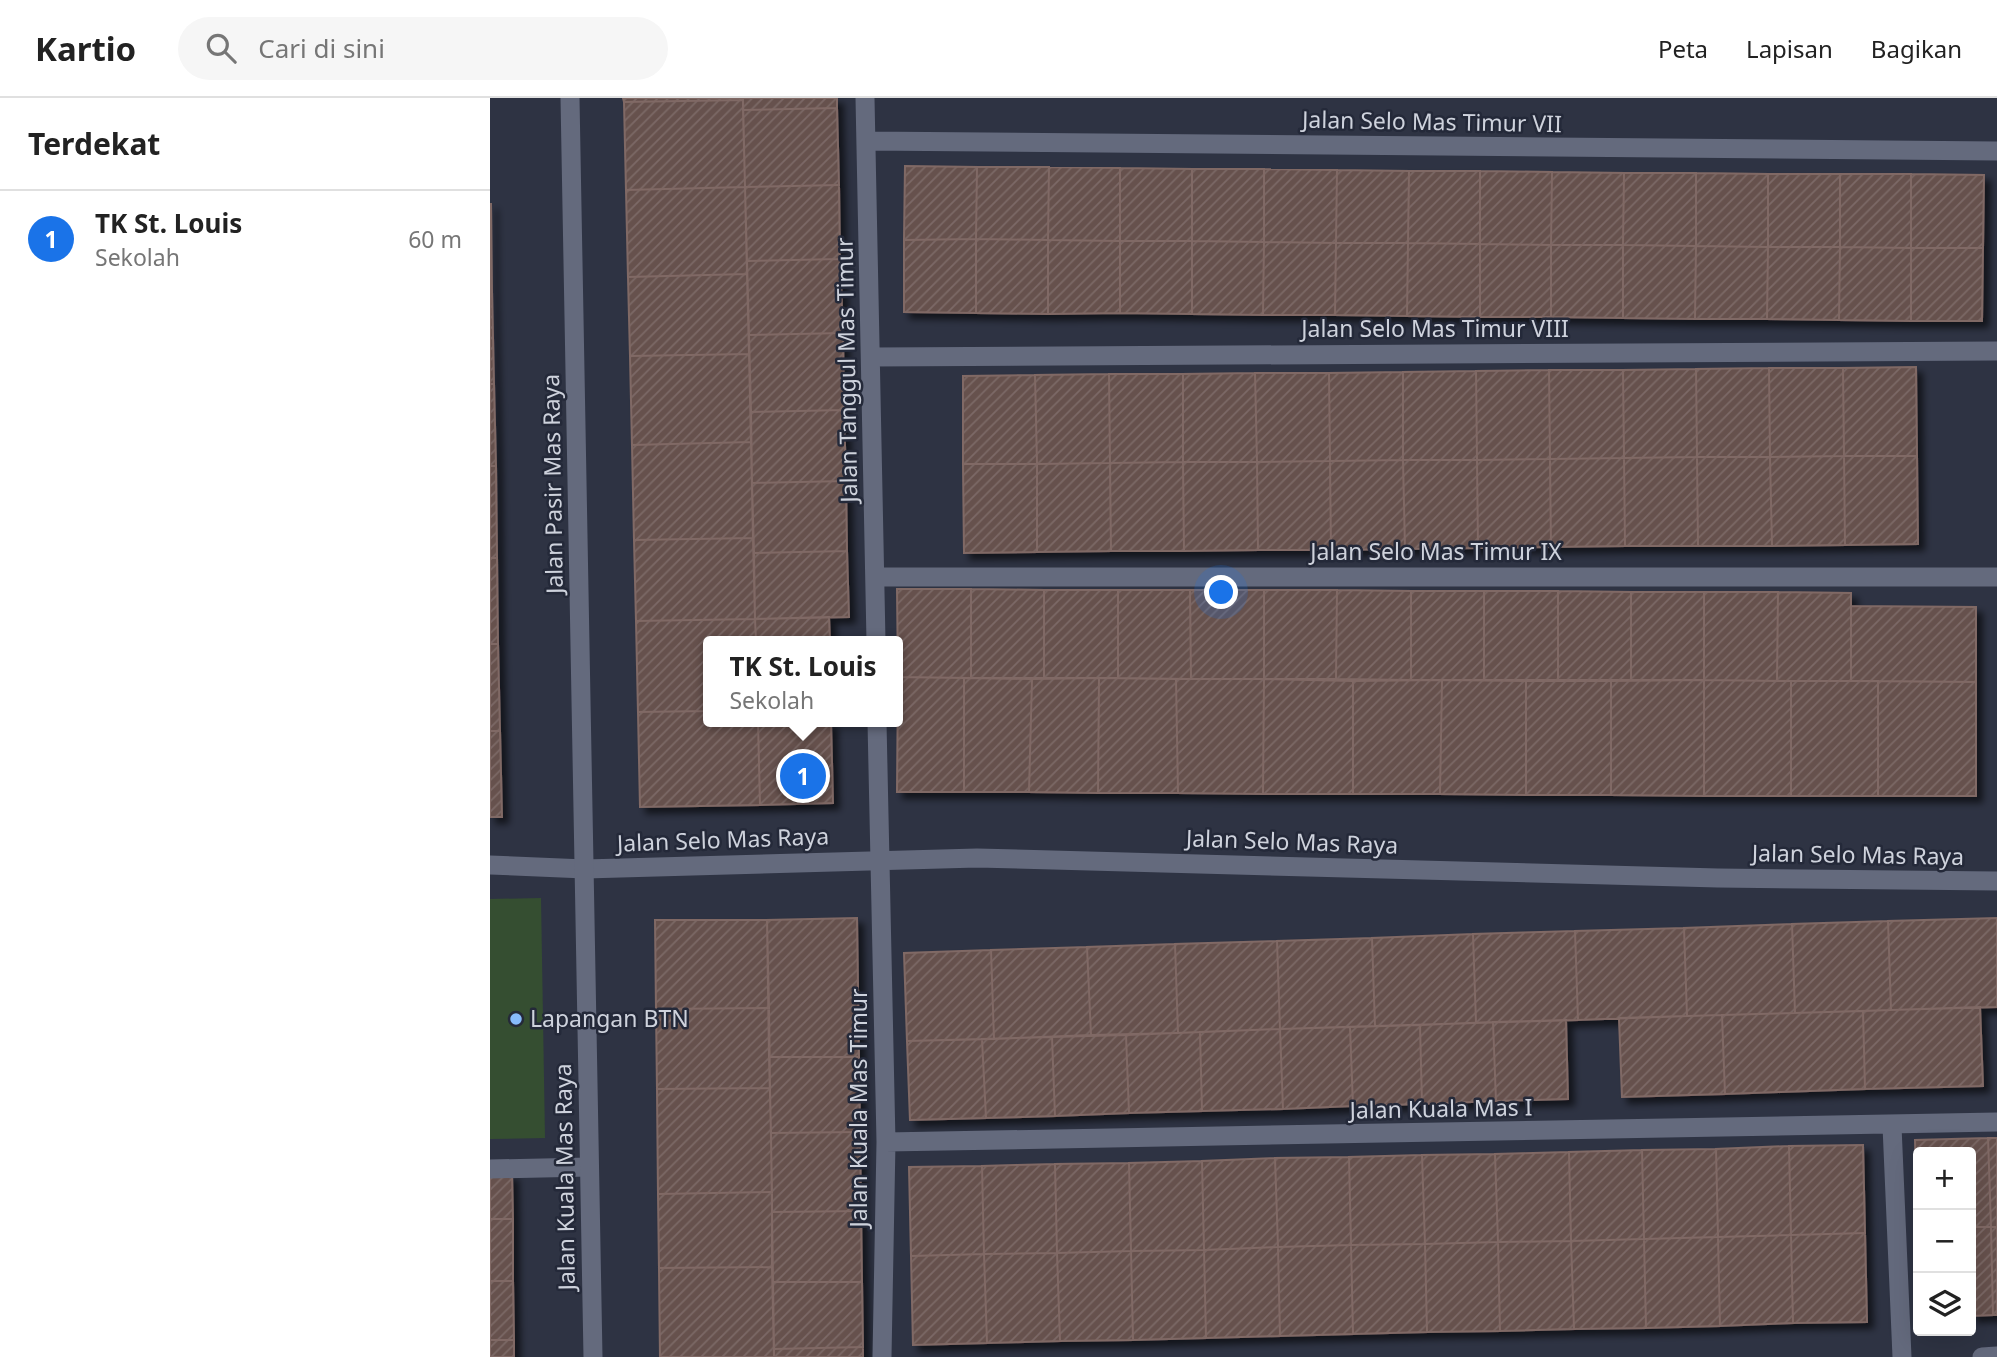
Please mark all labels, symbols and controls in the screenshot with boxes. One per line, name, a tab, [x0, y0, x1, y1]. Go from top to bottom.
search box	[178, 17, 668, 80]
text: Kartio	[35, 26, 136, 71]
icon: search	[202, 29, 240, 67]
text: Cari di sini	[258, 30, 385, 66]
text: Peta	[1658, 32, 1708, 65]
text: Lapisan	[1746, 32, 1833, 65]
text: Bagikan	[1871, 32, 1962, 65]
street label: Jalan Selo Mas Timur VII	[1300, 103, 1562, 139]
text: Terdekat	[28, 123, 160, 164]
text: TK St. Louis	[95, 205, 242, 241]
text: 1	[44, 223, 58, 255]
text: 60 m	[408, 223, 462, 255]
street label: Jalan Tanggul Mas Timur	[828, 237, 864, 505]
text: Sekolah	[95, 241, 180, 273]
street label: Jalan Selo Mas Timur VIII	[1299, 312, 1569, 344]
street label: Jalan Pasir Mas Raya	[534, 374, 570, 596]
street label: Jalan Selo Mas Timur IX	[1308, 535, 1562, 567]
your location	[1204, 575, 1238, 609]
popup	[703, 636, 903, 727]
text: TK St. Louis	[729, 648, 877, 684]
text: Sekolah	[729, 684, 814, 716]
pin: 1	[780, 750, 826, 802]
street label: Jalan Selo Mas Raya	[614, 819, 830, 859]
street label: Jalan Selo Mas Raya	[1183, 821, 1399, 861]
street label: Jalan Selo Mas Raya	[1750, 836, 1964, 872]
street label: Jalan Kuala Mas Timur	[842, 988, 874, 1230]
place label: Lapangan BTN	[530, 1002, 689, 1034]
marker: Lapangan BTN	[508, 1011, 524, 1027]
street label: Jalan Kuala Mas Raya	[546, 1063, 582, 1293]
street label: Jalan Kuala Mas I	[1347, 1090, 1533, 1126]
map controls	[1913, 1147, 1976, 1336]
button: +	[1913, 1147, 1976, 1210]
button: −	[1913, 1210, 1976, 1273]
button: layers	[1913, 1273, 1976, 1336]

